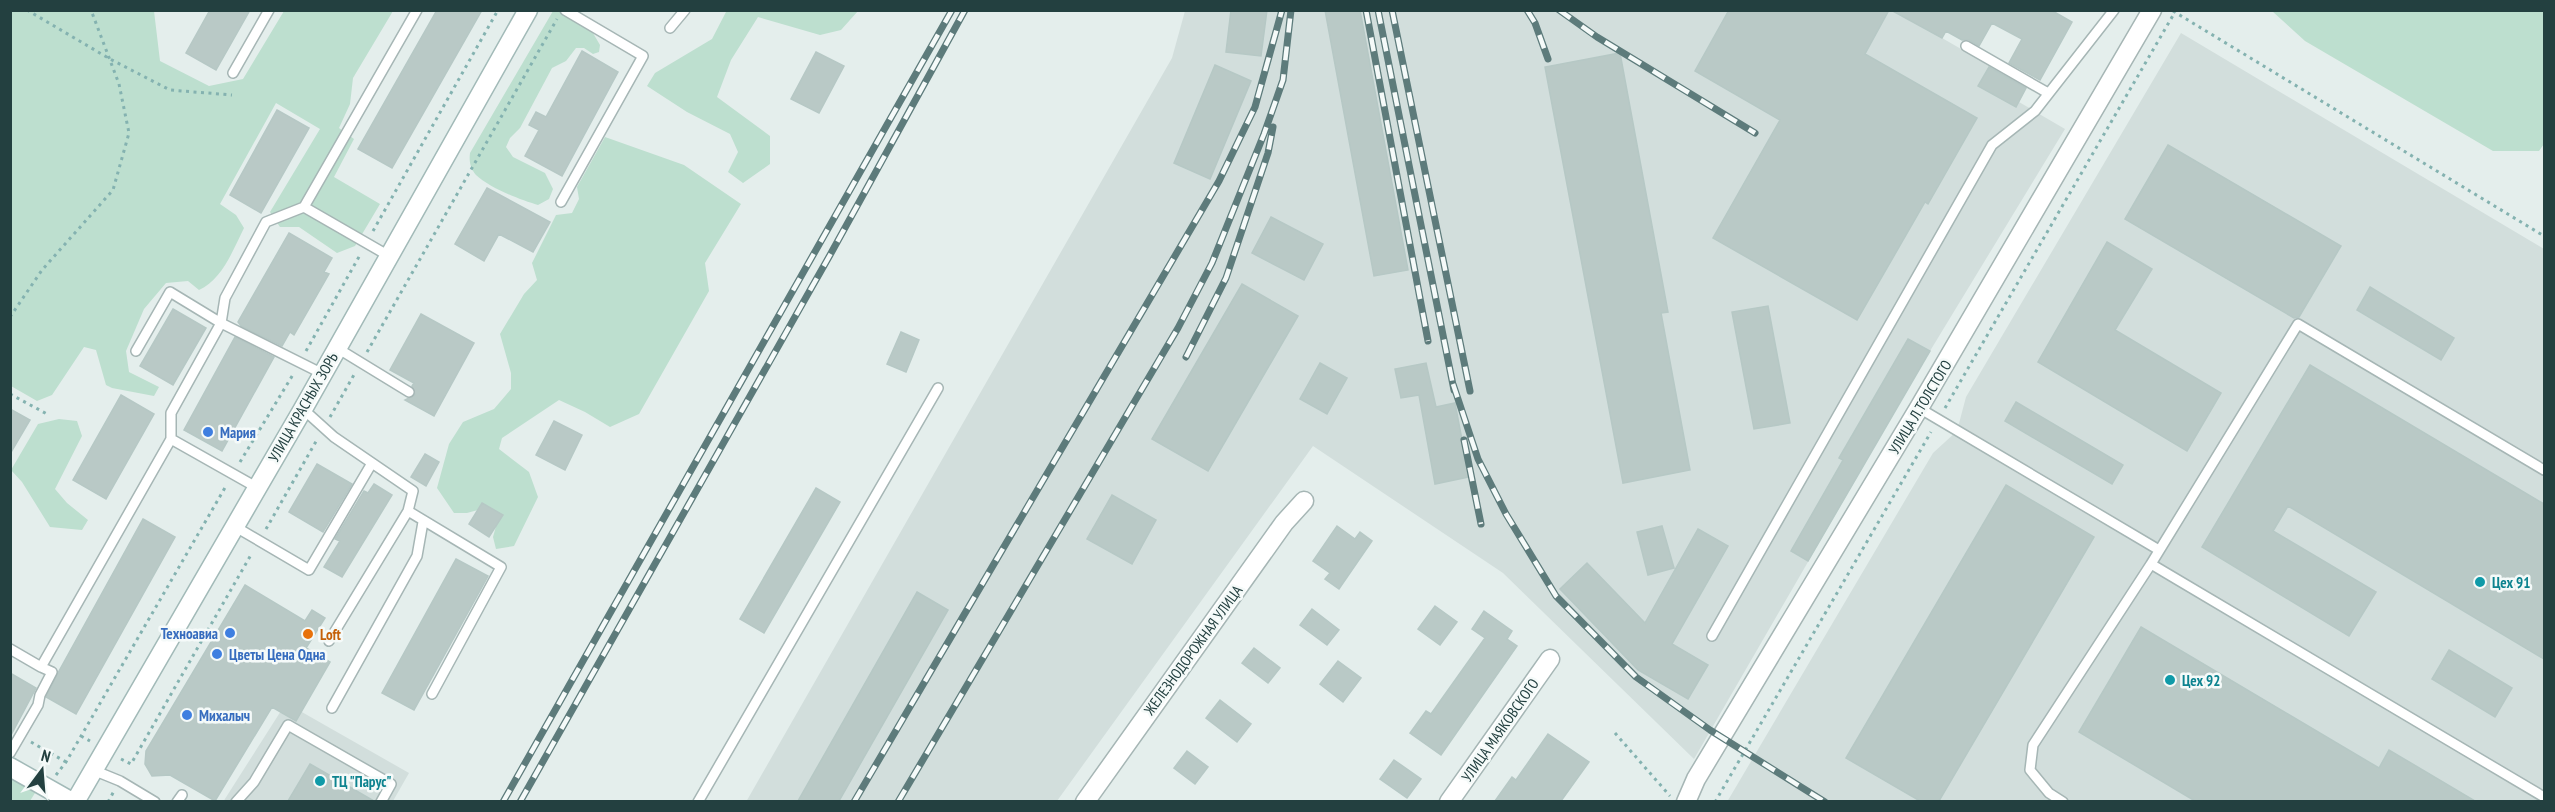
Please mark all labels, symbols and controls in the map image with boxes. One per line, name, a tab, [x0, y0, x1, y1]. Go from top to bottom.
street label: УЛИЦА КРАСНЫХ ЗОРЬ	[264, 349, 342, 465]
street label: УЛИЦА Л.ТОЛСТОГО	[1884, 356, 1956, 458]
place label: Мария	[220, 423, 256, 442]
marker: Мария	[201, 425, 215, 439]
place label: Цех 91	[2492, 573, 2530, 592]
marker: Цех 91	[2473, 575, 2487, 589]
street label: ЖЕЛЕЗНОДОРОЖНАЯ УЛИЦА	[1139, 581, 1247, 719]
place label: Техноавиа	[161, 624, 218, 643]
place label: Loft	[320, 625, 341, 644]
marker: Техноавиа	[223, 626, 237, 640]
marker: Loft	[301, 627, 315, 641]
place label: Цветы Цена Одна	[229, 645, 326, 664]
marker: Цветы Цена Одна	[210, 647, 224, 661]
place label: Цех 92	[2182, 671, 2220, 690]
marker: Цех 92	[2163, 673, 2177, 687]
street label: УЛИЦА МАЯКОВСКОГО	[1457, 675, 1543, 785]
place label: Михалыч	[199, 706, 250, 725]
marker: Михалыч	[180, 708, 194, 722]
north arrow	[12, 740, 72, 800]
text: N	[39, 745, 53, 766]
place label: ТЦ "Парус"	[332, 772, 392, 791]
marker: ТЦ "Парус"	[313, 774, 327, 788]

